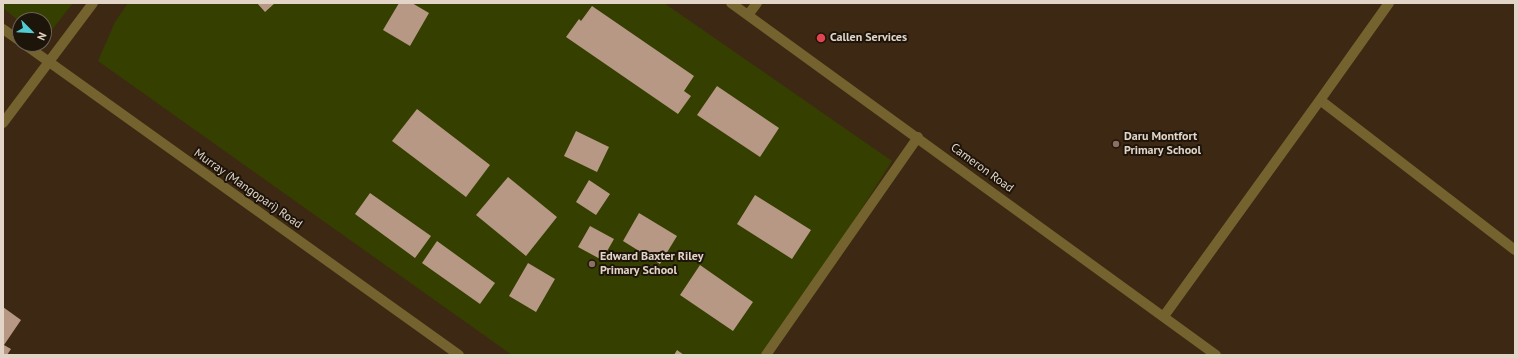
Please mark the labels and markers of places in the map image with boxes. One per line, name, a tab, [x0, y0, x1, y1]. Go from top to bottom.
place label: Callen Services	[830, 31, 907, 45]
marker: Callen Services	[815, 32, 827, 44]
place label: Daru Montfort Primary School	[1124, 130, 1201, 158]
marker: Daru Montfort Primary School	[1111, 139, 1121, 149]
place label: Edward Baxter Riley Primary School	[600, 250, 704, 278]
marker: Edward Baxter Riley Primary School	[587, 259, 597, 269]

